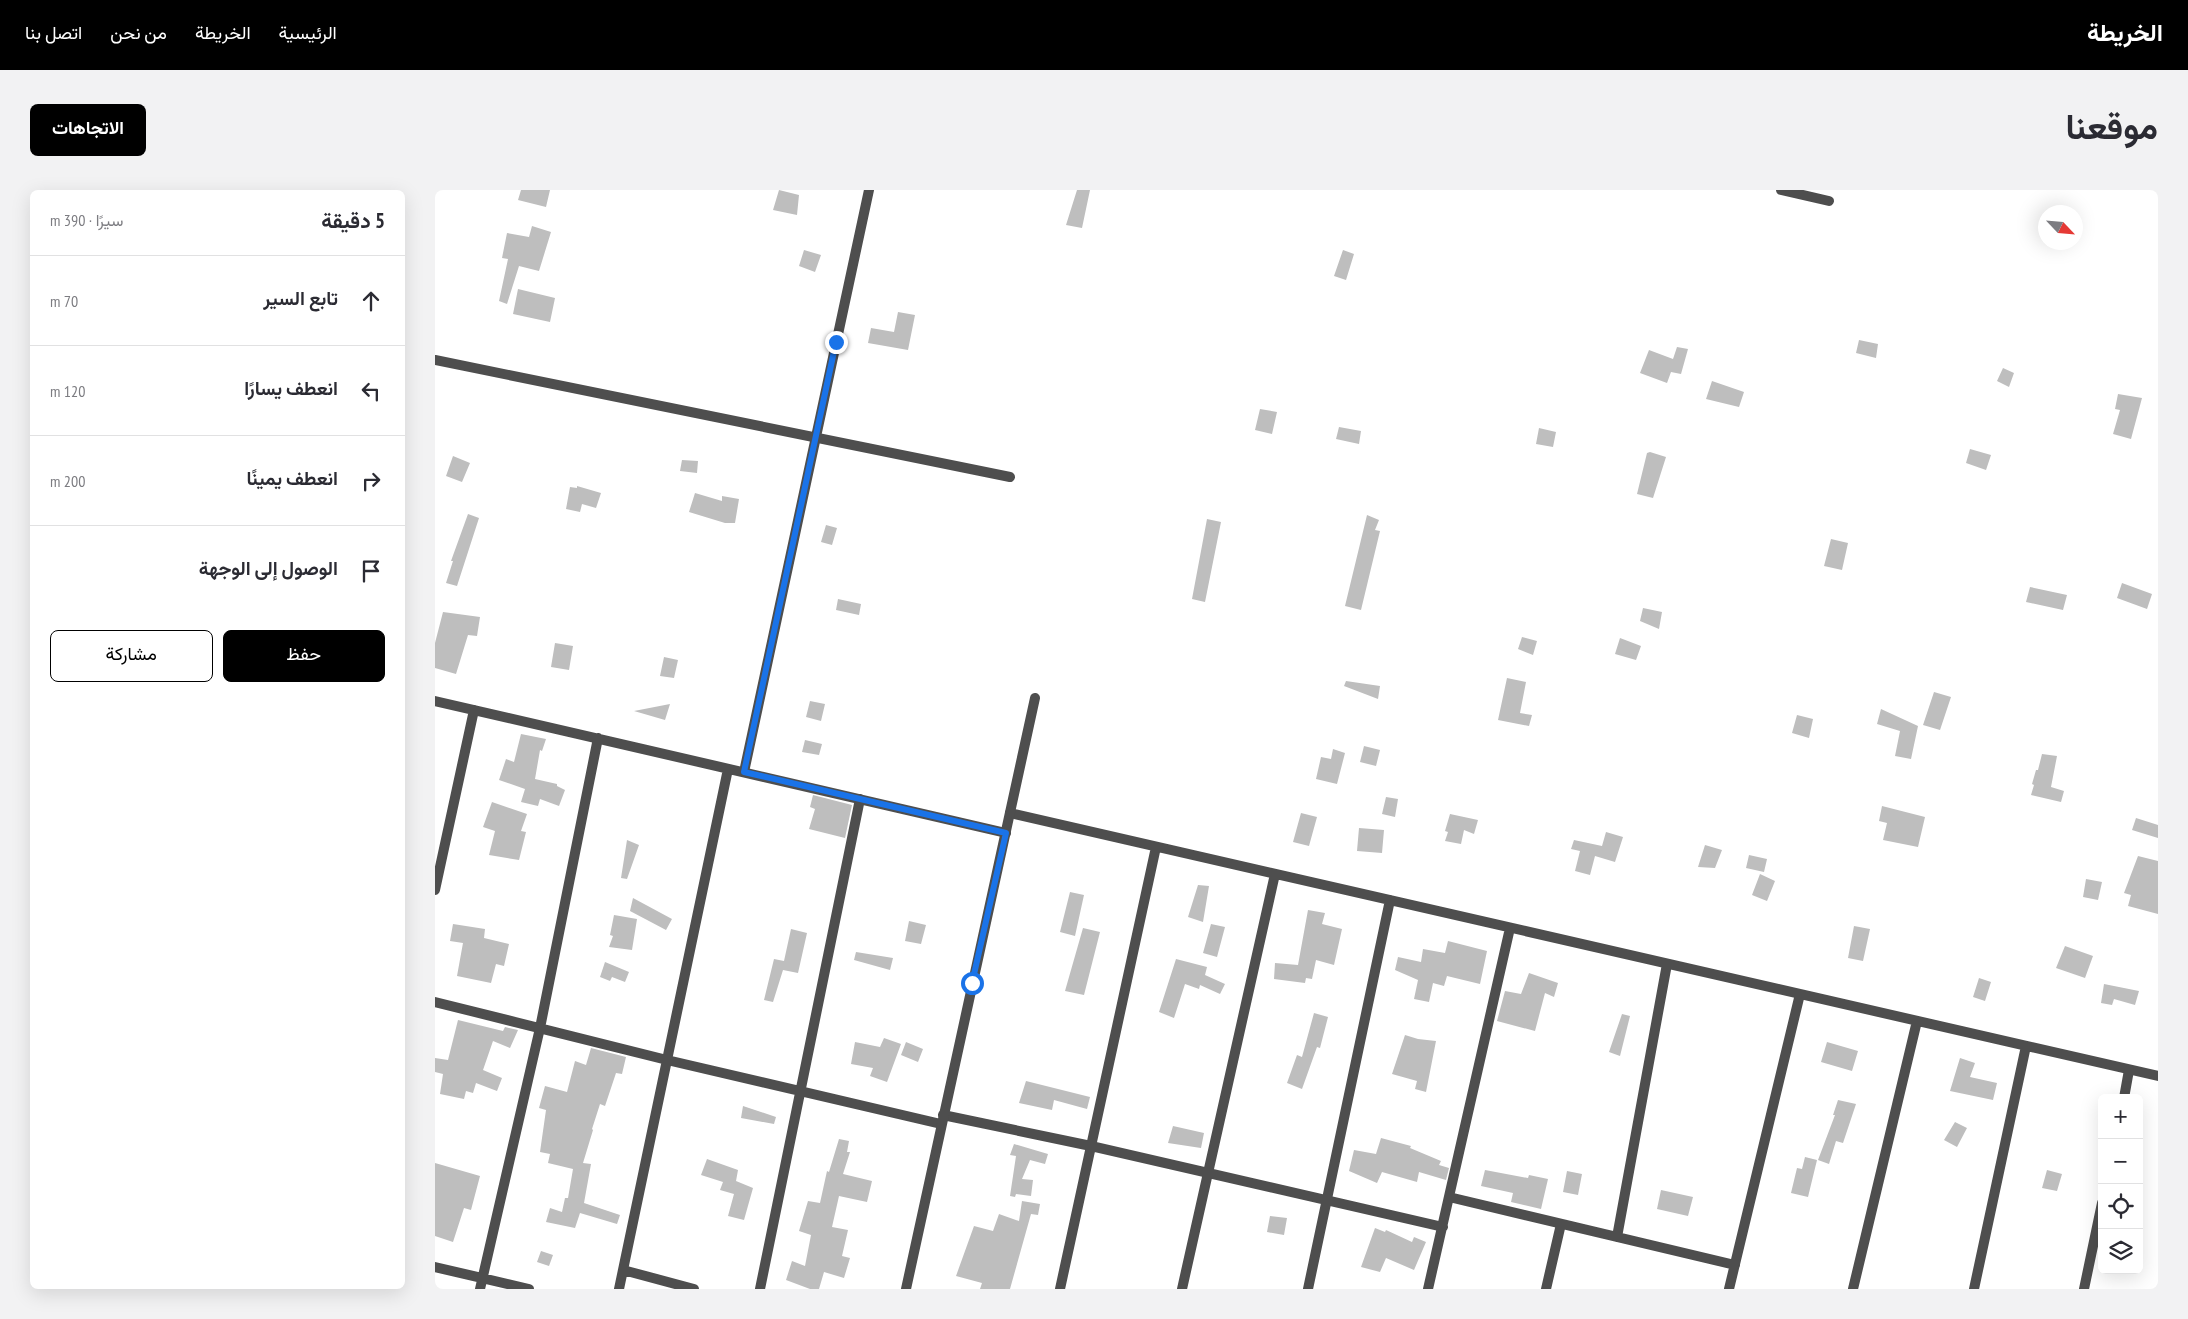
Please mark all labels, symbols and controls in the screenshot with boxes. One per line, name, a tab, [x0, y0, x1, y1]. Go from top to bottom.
text: الخريطة	[2087, 17, 2163, 48]
text: اتصل بنا	[25, 21, 82, 44]
text: من نحن	[110, 21, 167, 44]
text: الخريطة	[195, 21, 251, 44]
text: الرئيسية	[279, 21, 337, 44]
text: موقعنا	[2065, 103, 2158, 149]
button: الاتجاهات	[30, 104, 146, 156]
north arrow	[2038, 205, 2083, 250]
text: 5 دقيقة	[321, 207, 385, 234]
text: سيرًا · 390 m	[50, 210, 123, 230]
text: تابع السير	[263, 286, 338, 310]
icon: ahead	[357, 287, 385, 315]
text: 70 m	[50, 291, 78, 311]
route end	[825, 331, 848, 354]
text: انعطف يسارًا	[244, 376, 338, 400]
icon: left	[357, 377, 385, 405]
text: 120 m	[50, 381, 85, 401]
text: انعطف يمينًا	[247, 466, 338, 490]
icon: right	[357, 467, 385, 495]
text: 200 m	[50, 471, 85, 491]
text: الوصول إلى الوجهة	[199, 556, 338, 580]
icon: arrive	[357, 557, 385, 585]
button: مشاركة	[50, 630, 213, 682]
button: حفظ	[223, 630, 385, 682]
route start	[961, 972, 984, 995]
map controls	[2098, 1094, 2143, 1274]
button: +	[2098, 1094, 2143, 1139]
button: −	[2098, 1139, 2143, 1184]
button: locate	[2098, 1184, 2143, 1229]
button: layers	[2098, 1229, 2143, 1274]

